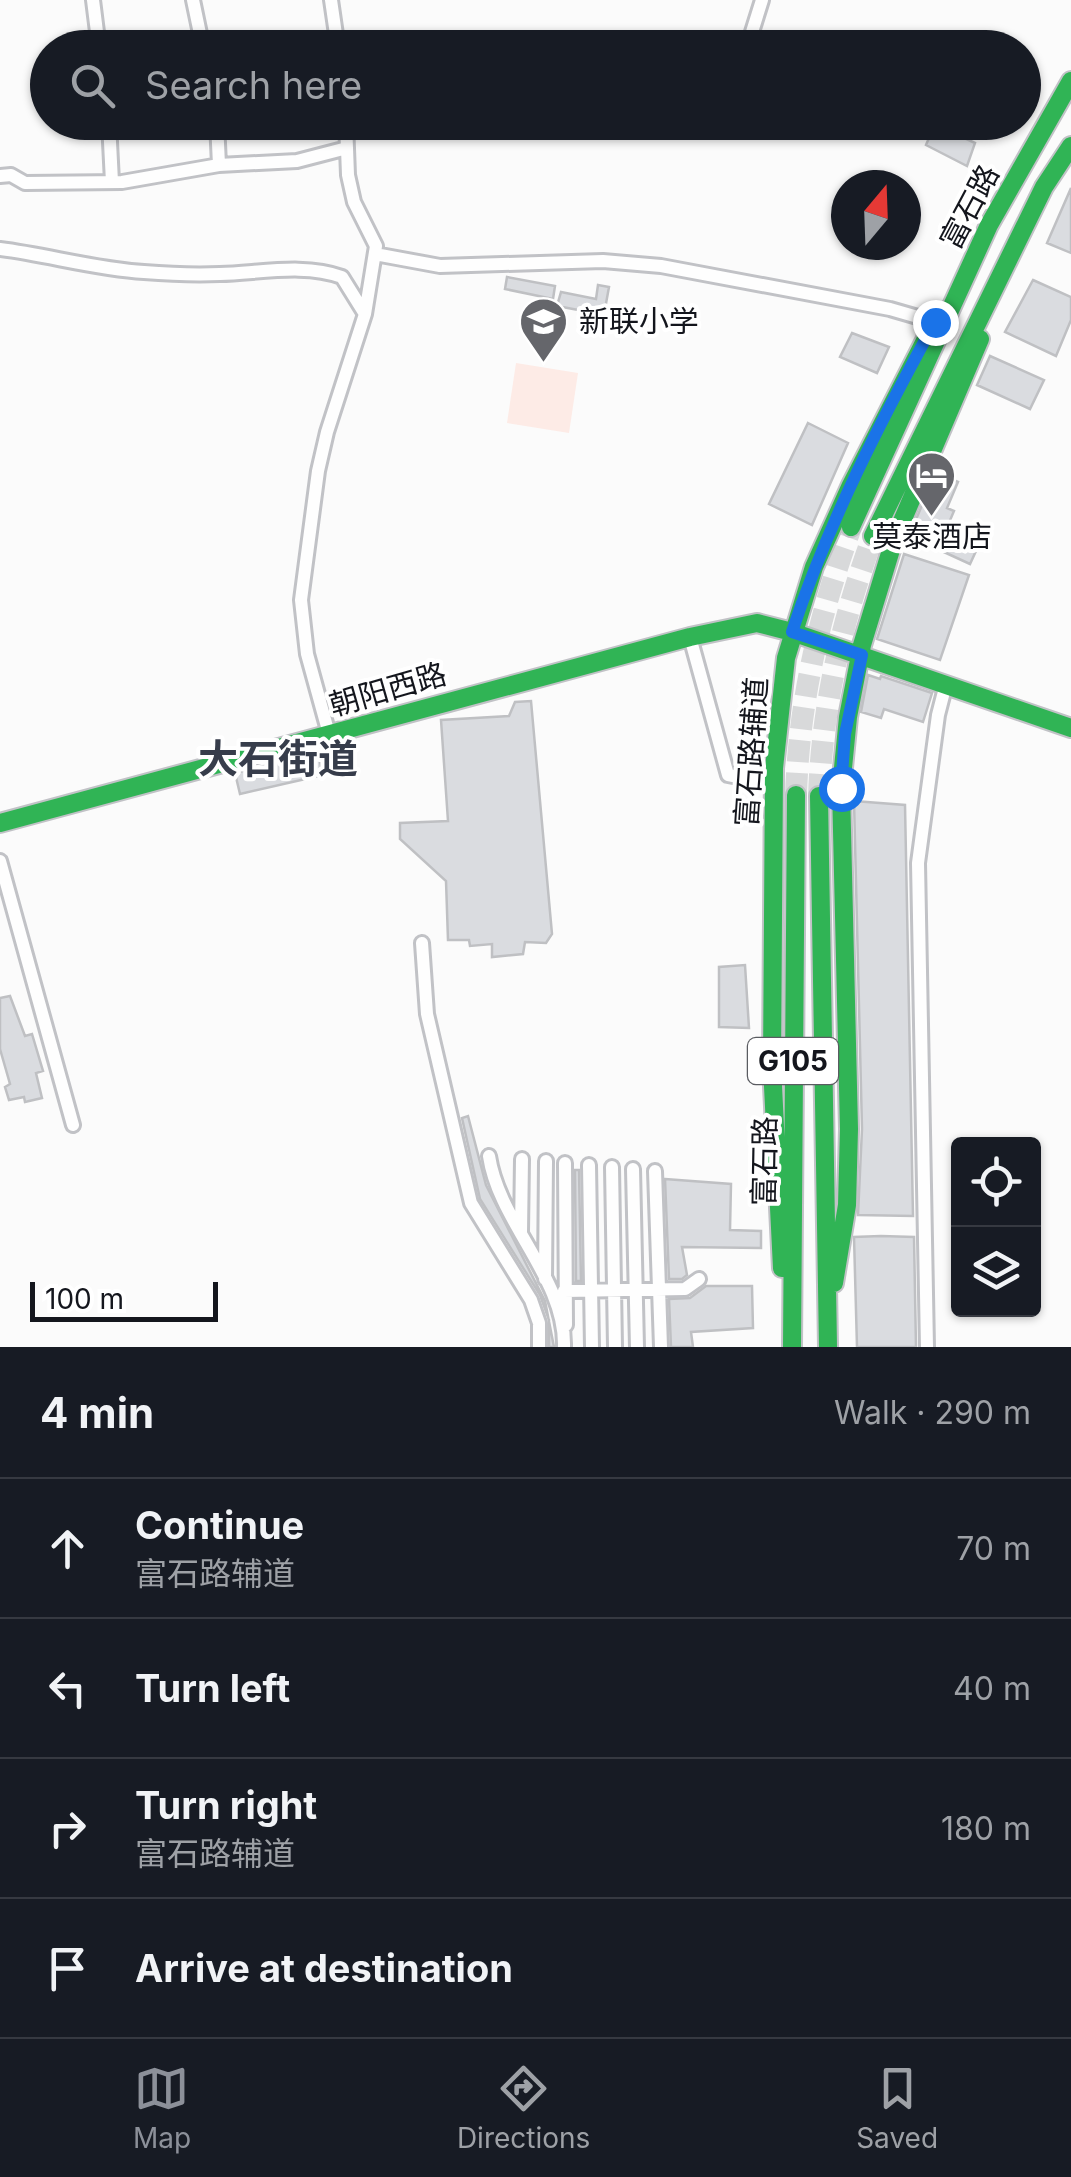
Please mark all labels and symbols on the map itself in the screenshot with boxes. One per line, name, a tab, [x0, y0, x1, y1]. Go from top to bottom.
street label: 富石路	[932, 158, 1006, 255]
north arrow	[831, 170, 921, 260]
school or university icon: 新联小学	[518, 296, 570, 364]
route end	[913, 300, 959, 346]
place label: 新联小学	[579, 303, 699, 339]
hotel icon: 莫泰酒店	[906, 450, 958, 518]
place label: 莫泰酒店	[872, 518, 992, 554]
street label: 朝阳西路	[325, 655, 450, 723]
street label: 富石路辅道	[728, 676, 774, 828]
district label: 大石街道	[198, 734, 358, 783]
route start	[819, 766, 865, 812]
road number: G105	[748, 1038, 838, 1084]
street label: 富石路	[745, 1116, 783, 1206]
scale bar	[30, 1277, 218, 1322]

